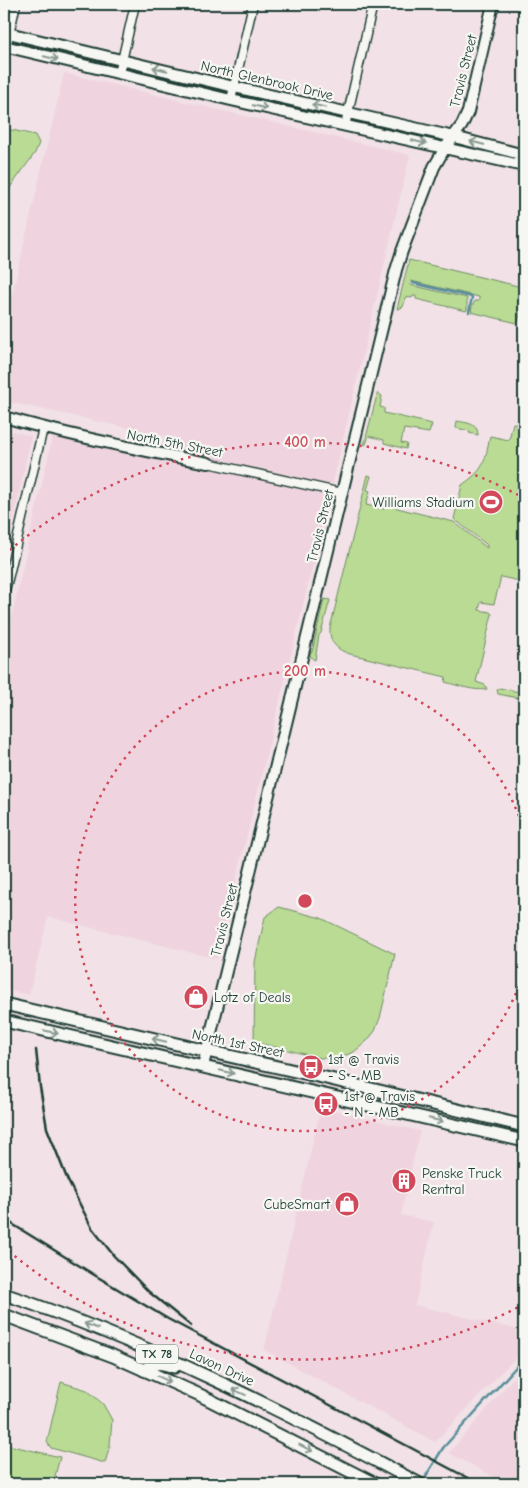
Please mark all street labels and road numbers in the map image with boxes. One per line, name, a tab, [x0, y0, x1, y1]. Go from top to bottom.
street label: Travis Street	[446, 32, 481, 109]
street label: North Glenbrook Drive	[199, 57, 335, 104]
street label: North 5th Street	[126, 426, 225, 461]
street label: Travis Street	[303, 487, 338, 564]
street label: Travis Street	[207, 881, 242, 958]
street label: North 1st Street	[190, 1025, 286, 1062]
road number: TX 78	[136, 1345, 178, 1364]
street label: Lavon Drive	[187, 1345, 257, 1390]

